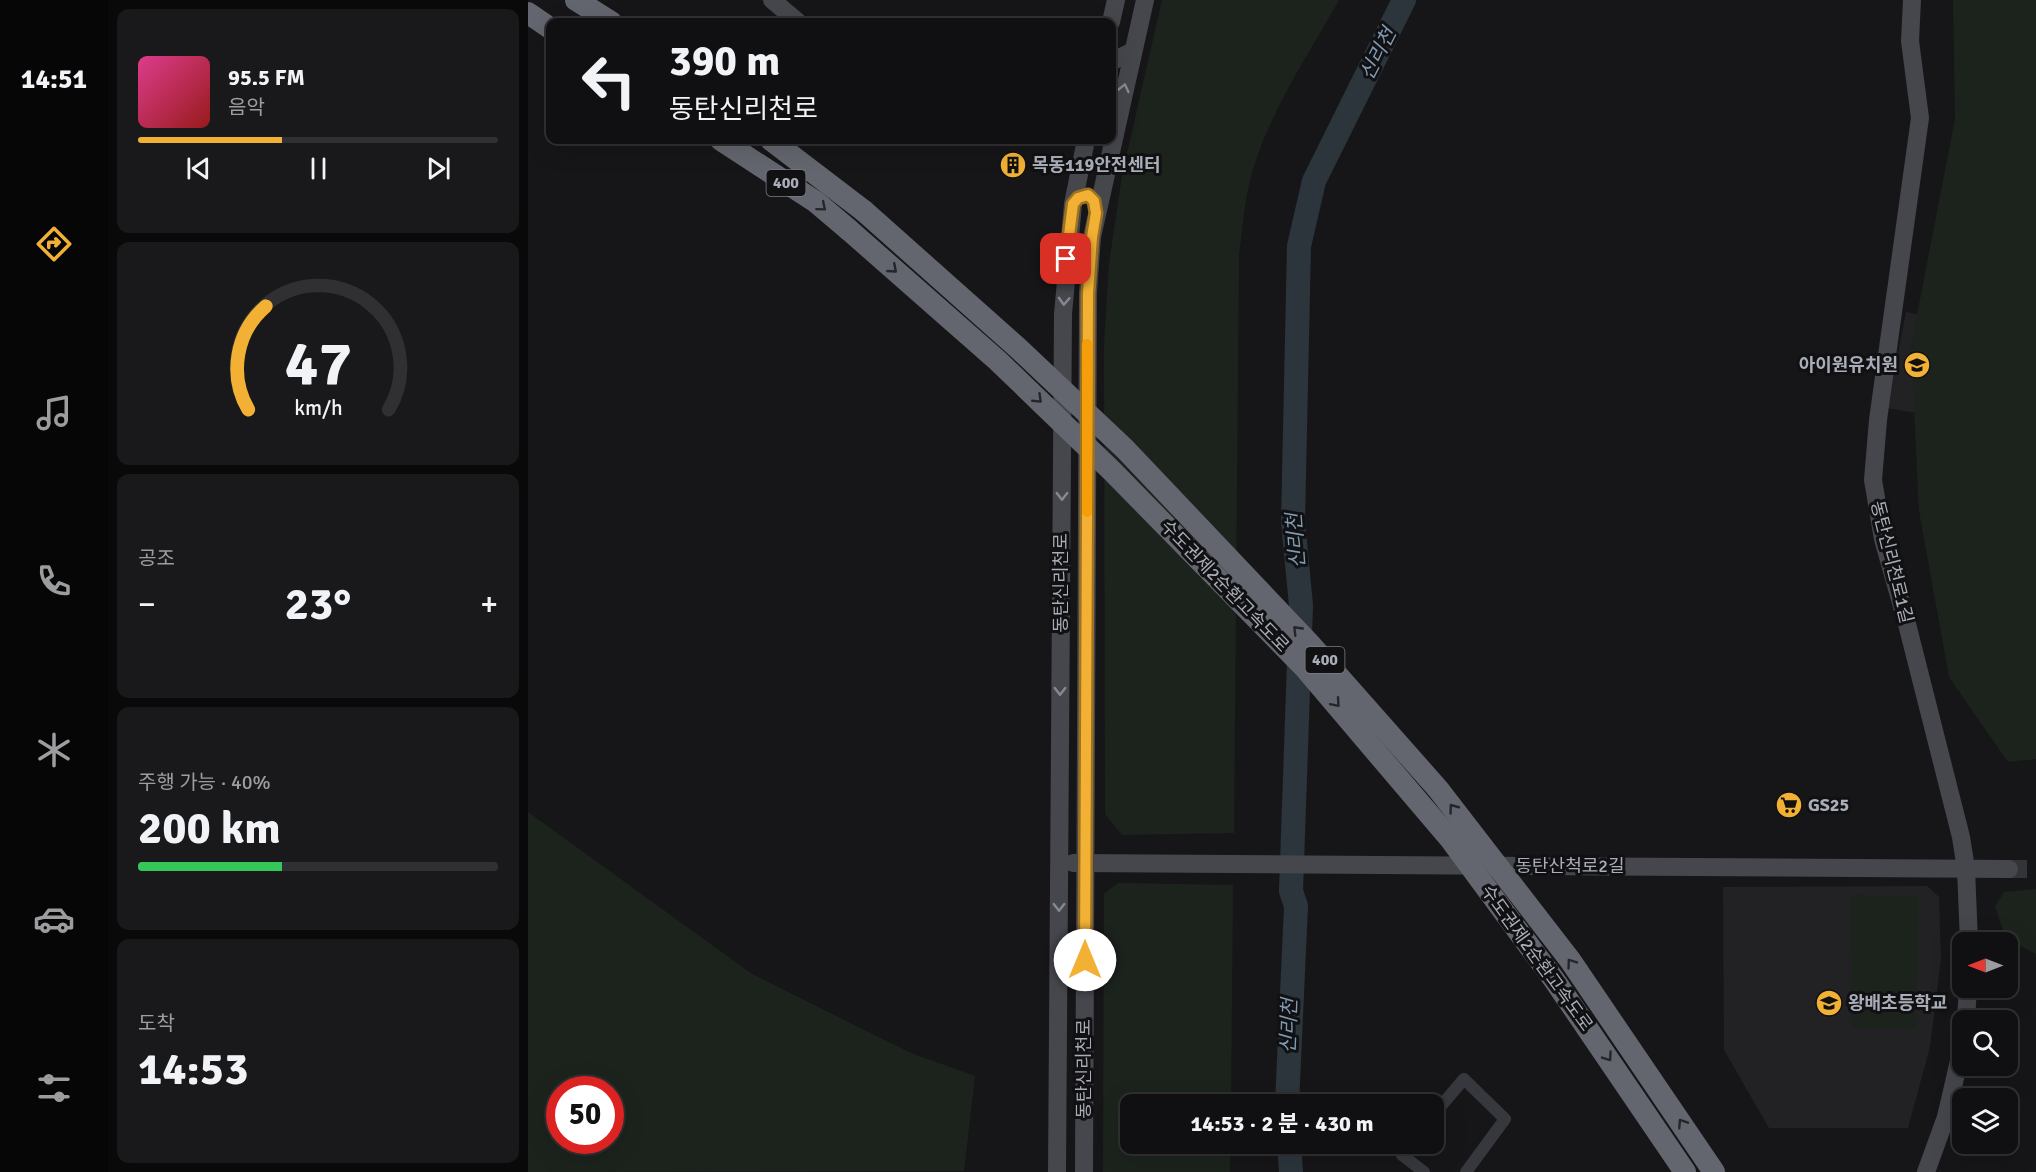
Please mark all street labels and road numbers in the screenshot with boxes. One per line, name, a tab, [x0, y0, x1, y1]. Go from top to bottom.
road number: 400	[766, 170, 806, 196]
street label: 동탄신리천로1길	[1866, 498, 1918, 626]
street label: 수도권제2순환고속도로	[1156, 515, 1294, 657]
street label: 동탄신리천로	[1050, 533, 1072, 633]
road number: 400	[1306, 647, 1344, 673]
street label: 동탄산척로2길	[1515, 855, 1625, 877]
street label: 수도권제2순환고속도로	[1477, 881, 1597, 1035]
street label: 동탄신리천로	[1073, 1019, 1095, 1119]

